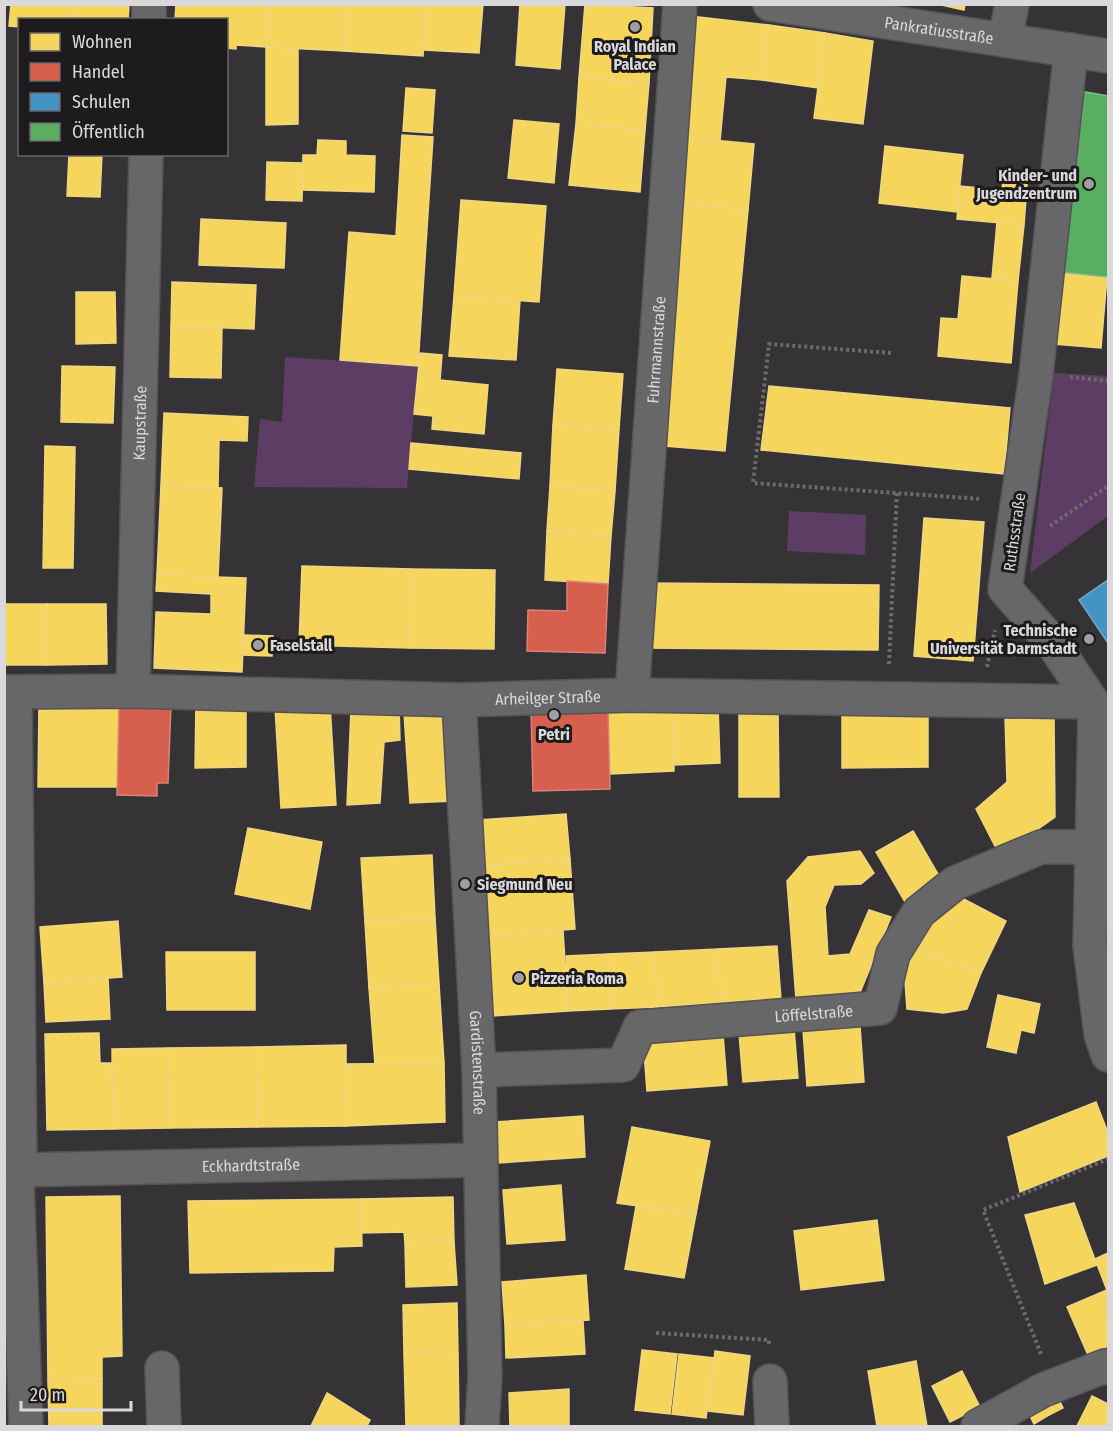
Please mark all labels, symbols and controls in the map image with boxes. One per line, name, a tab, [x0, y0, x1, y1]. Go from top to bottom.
street label: Pankratiusstraße	[883, 13, 995, 48]
legend	[18, 18, 228, 156]
marker: Royal Indian Palace	[628, 20, 642, 34]
text: Wohnen	[72, 31, 132, 53]
place label: Royal Indian Palace	[594, 37, 676, 74]
text: Handel	[72, 61, 125, 83]
text: Schulen	[72, 91, 131, 113]
text: Öffentlich	[72, 121, 145, 143]
place label: Kinder- und Jugendzentrum	[975, 166, 1077, 203]
marker: Kinder- und Jugendzentrum	[1082, 177, 1096, 191]
street label: Fuhrmannstraße	[643, 296, 670, 404]
street label: Kaupstraße	[130, 385, 150, 461]
street label: Ruthsstraße	[1000, 492, 1029, 572]
place label: Technische Universität Darmstadt	[930, 621, 1077, 658]
marker: Technische Universität Darmstadt	[1082, 632, 1096, 646]
place label: Faselstall	[270, 636, 333, 655]
marker: Faselstall	[251, 638, 265, 652]
street label: Arheilger Straße	[495, 687, 601, 709]
marker: Petri	[547, 708, 561, 722]
place label: Petri	[538, 725, 570, 744]
place label: Siegmund Neu	[477, 875, 572, 894]
marker: Siegmund Neu	[458, 877, 472, 891]
place label: Pizzeria Roma	[531, 969, 624, 988]
marker: Pizzeria Roma	[512, 971, 526, 985]
street label: Löffelstraße	[774, 1001, 854, 1026]
street label: Gardistenstraße	[466, 1010, 489, 1115]
street label: Eckhardtstraße	[202, 1155, 300, 1176]
scale bar	[21, 1374, 130, 1412]
text: 20 m	[30, 1384, 65, 1406]

